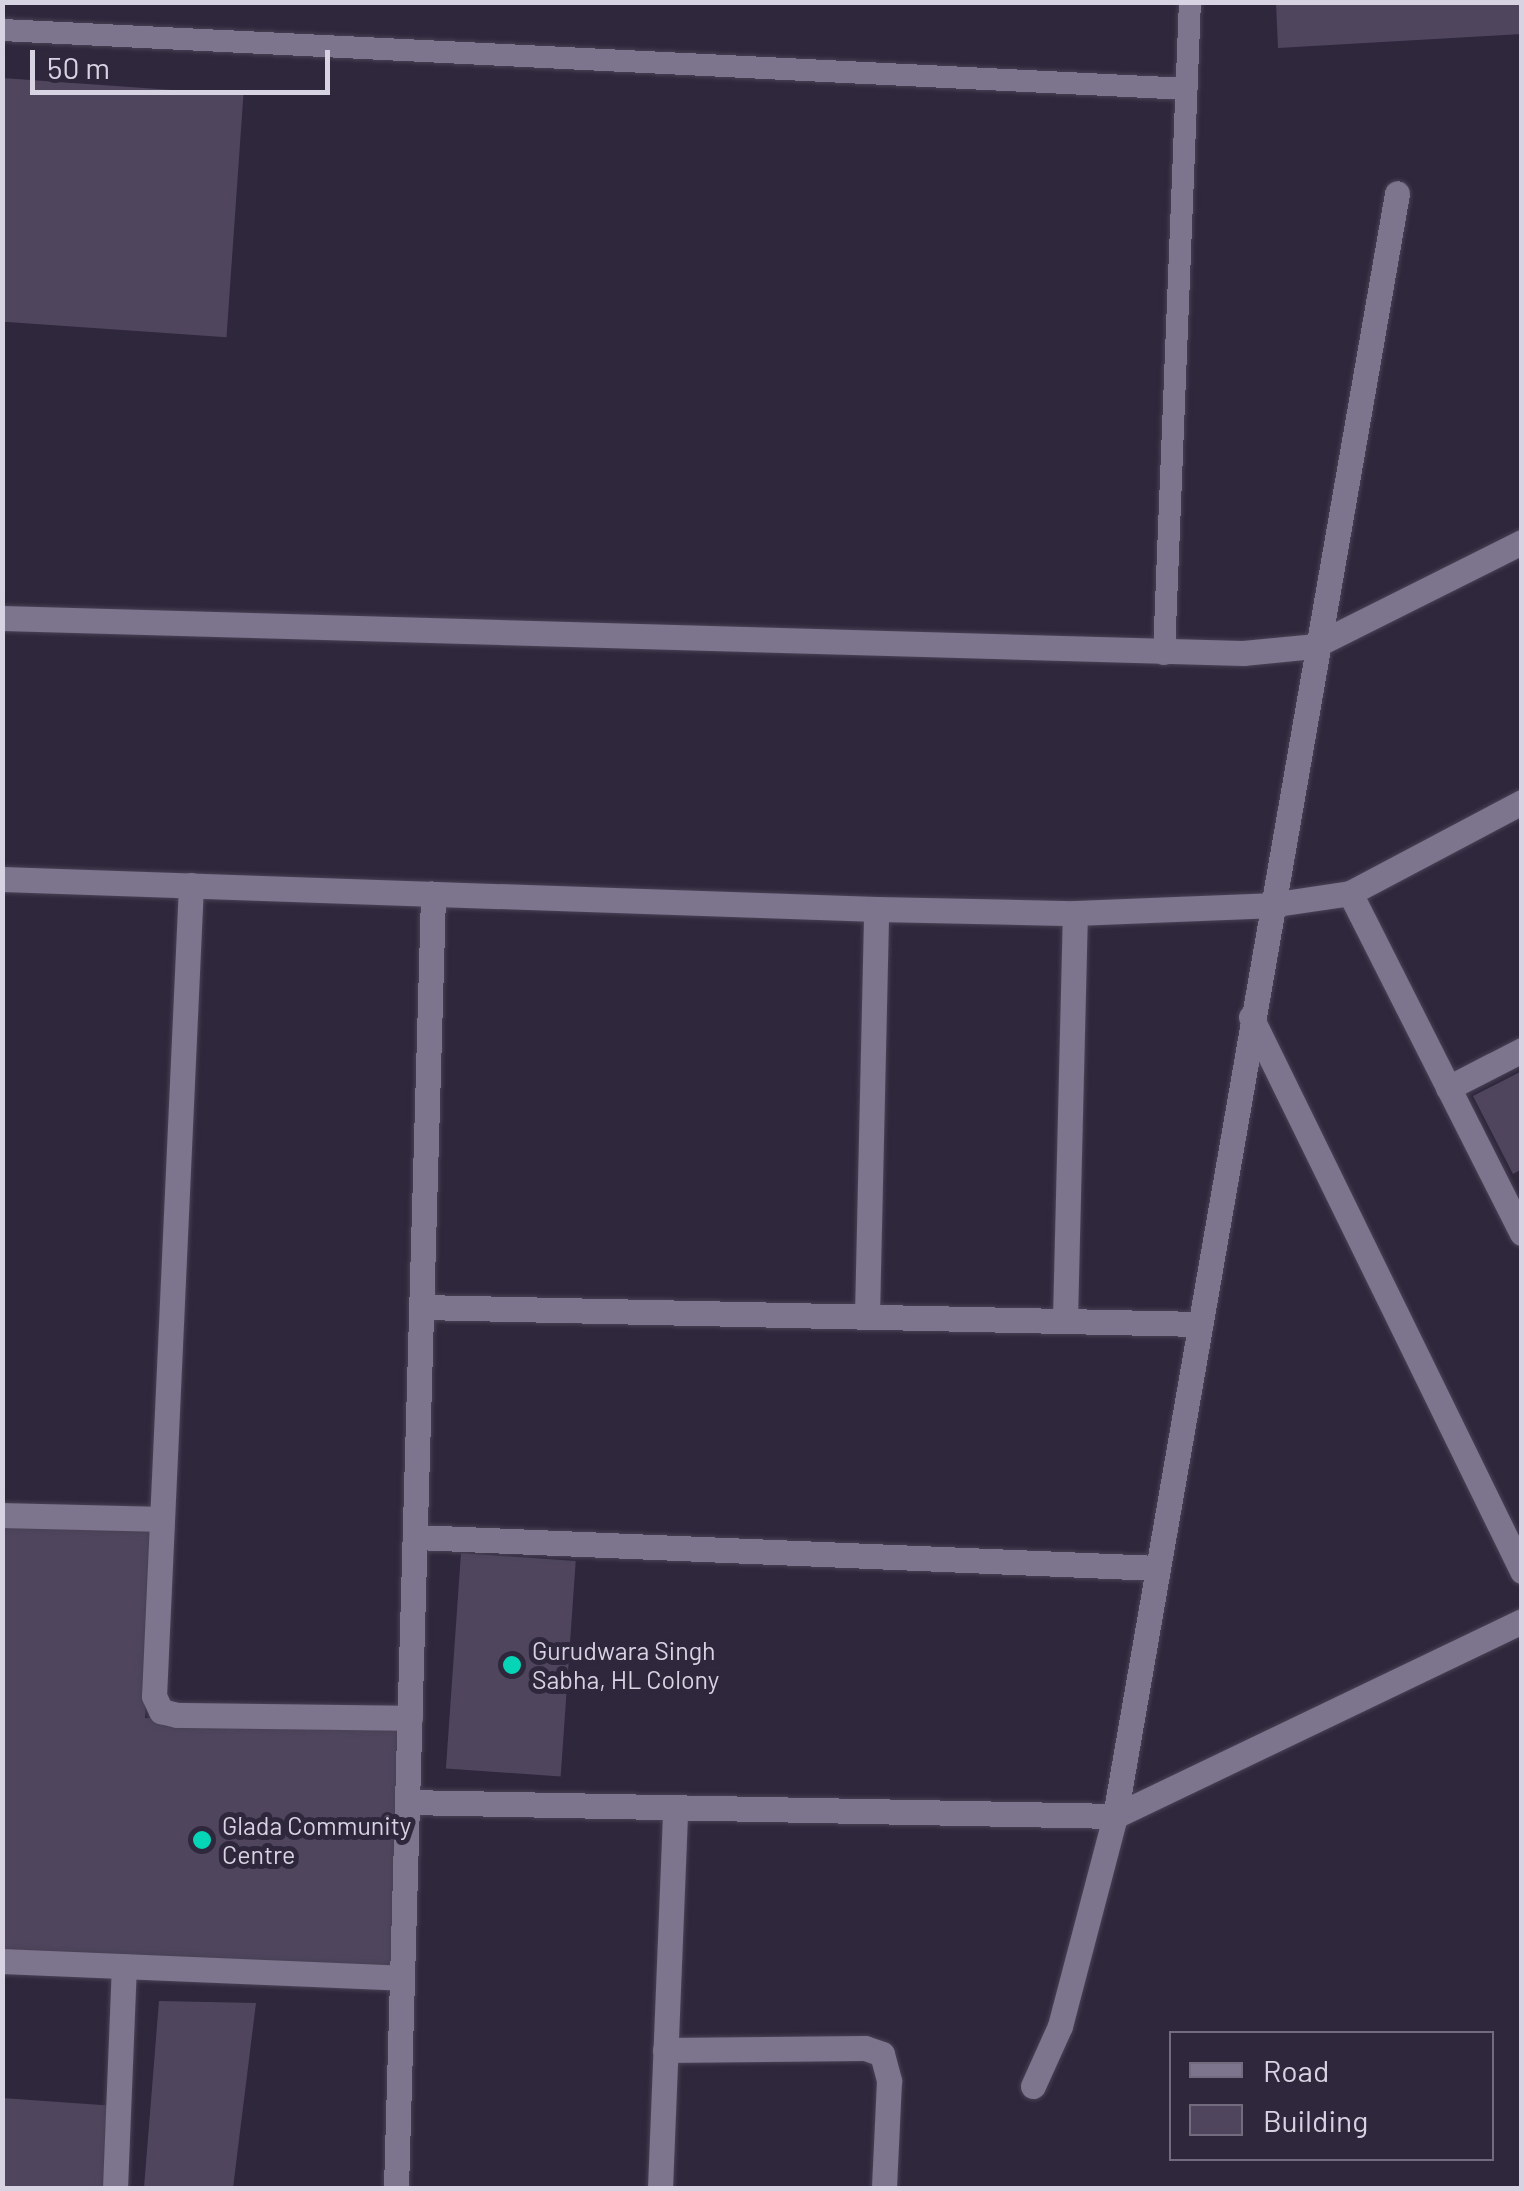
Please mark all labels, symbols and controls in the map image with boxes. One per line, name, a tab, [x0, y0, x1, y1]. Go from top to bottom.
scale bar	[35, 30, 335, 92]
text: 50 m	[47, 49, 110, 85]
place label: Gurudwara Singh Sabha, HL Colony	[532, 1636, 719, 1695]
marker: Gurudwara Singh Sabha, HL Colony	[501, 1654, 523, 1676]
place label: Glada Community Centre	[222, 1811, 411, 1870]
marker: Glada Community Centre	[191, 1829, 213, 1851]
legend	[1169, 2031, 1494, 2161]
text: Road	[1263, 2052, 1329, 2088]
text: Building	[1263, 2102, 1368, 2138]

